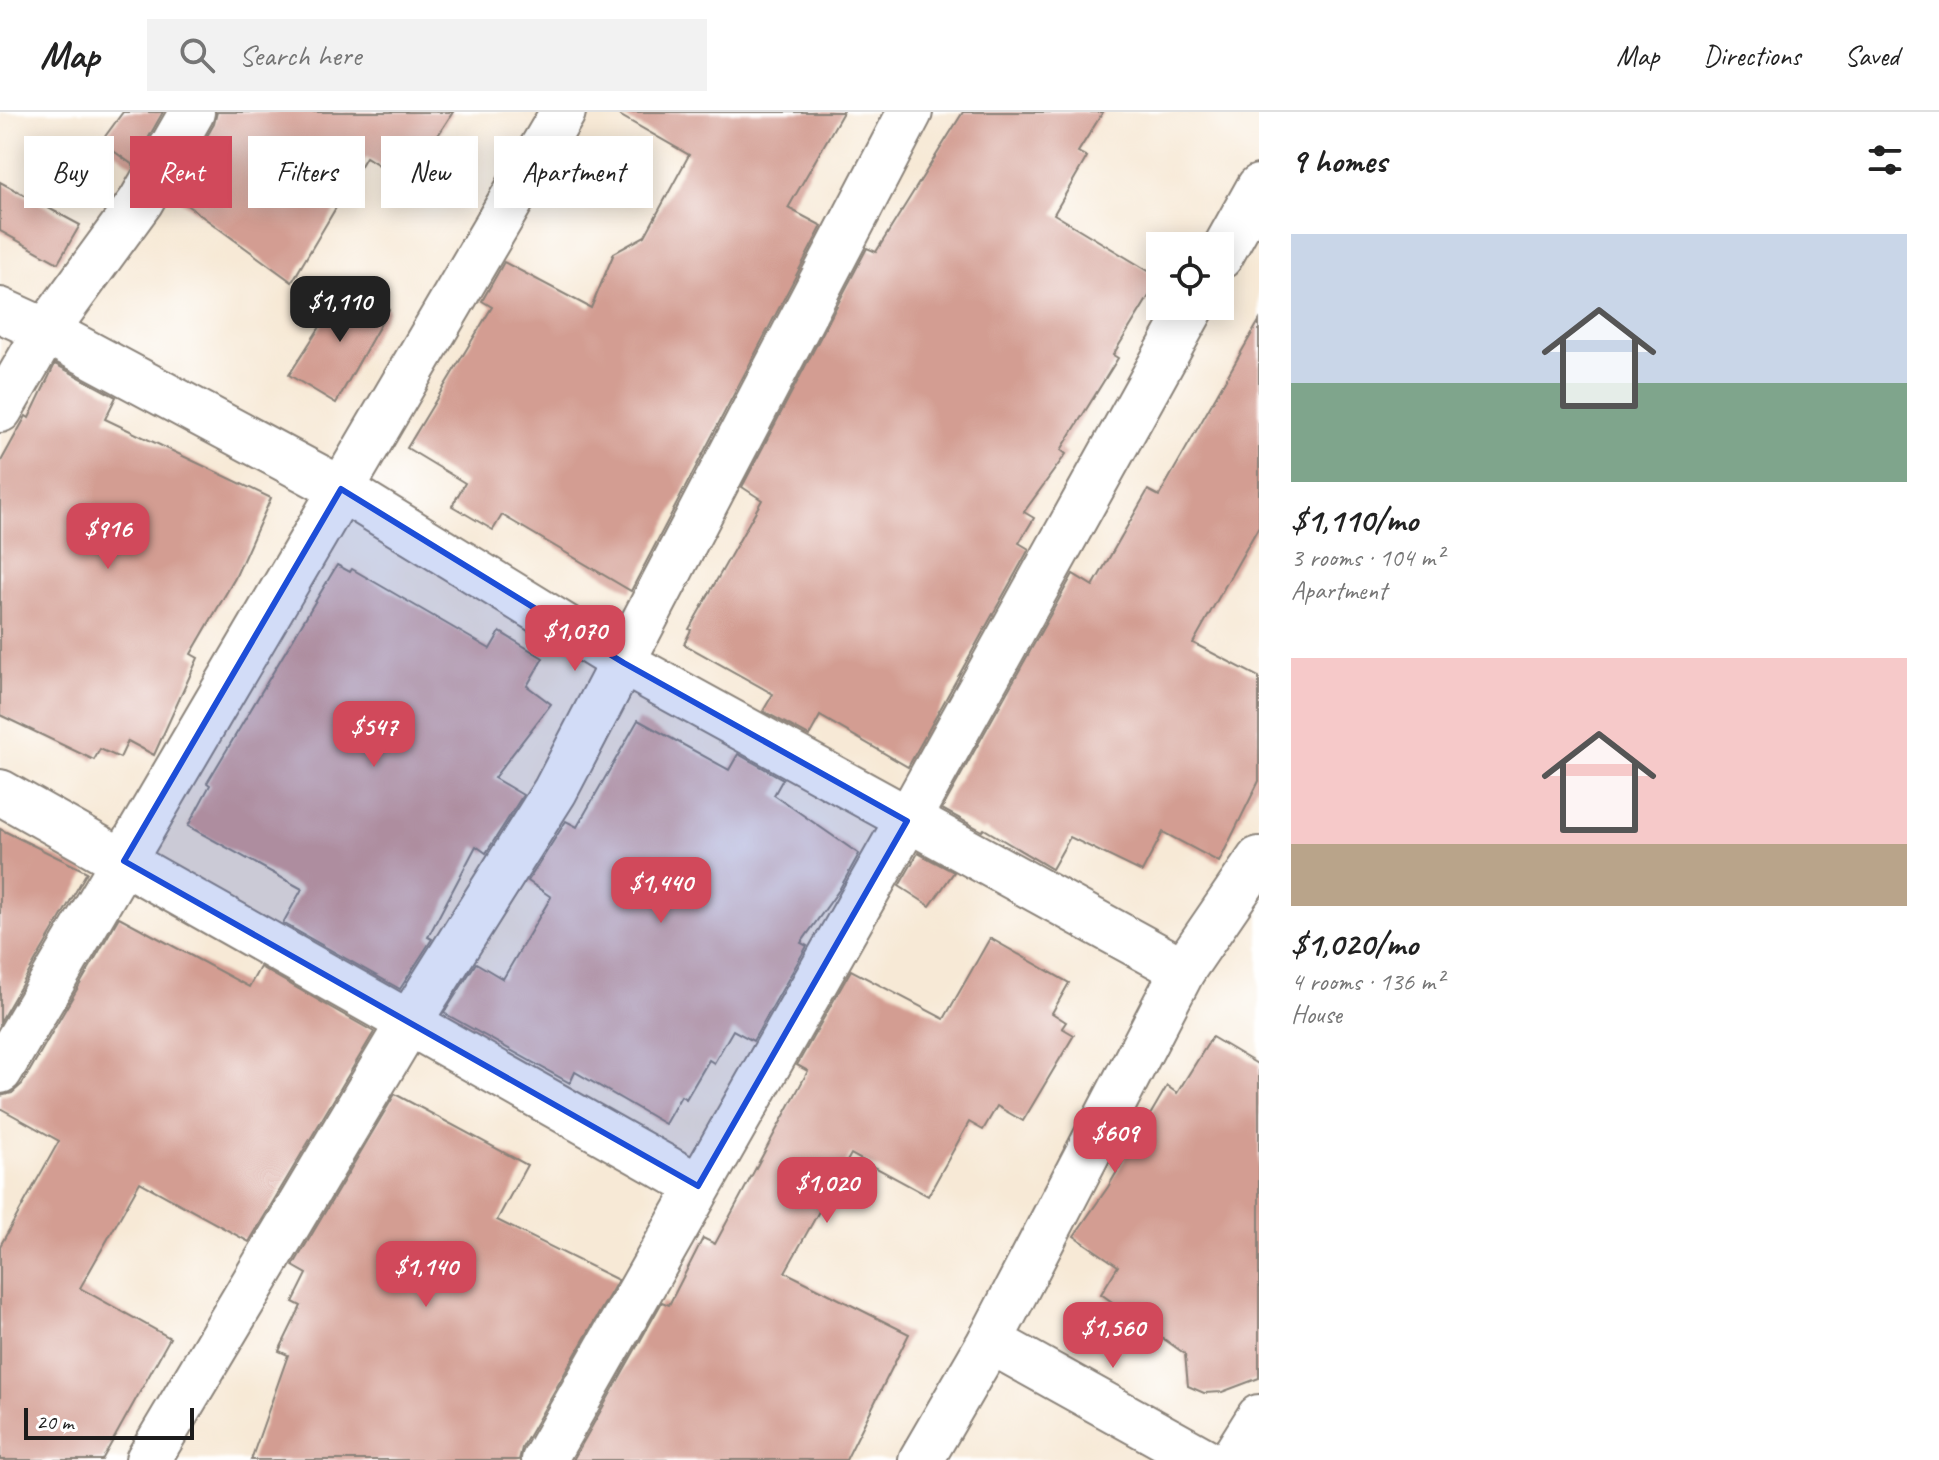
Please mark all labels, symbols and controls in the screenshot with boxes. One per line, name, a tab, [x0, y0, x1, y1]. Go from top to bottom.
search box	[147, 19, 707, 91]
text: Map	[40, 32, 99, 79]
icon: search	[175, 33, 219, 77]
text: Search here	[239, 36, 361, 74]
text: Map	[1616, 38, 1659, 73]
text: Directions	[1703, 38, 1801, 73]
text: Saved	[1845, 38, 1899, 73]
chip: Buy	[24, 136, 114, 208]
chip: Rent	[130, 136, 232, 208]
chip: Filters	[248, 136, 365, 208]
chip: New	[381, 136, 478, 208]
chip: Apartment	[494, 136, 653, 208]
icon: filters	[1863, 138, 1907, 182]
text: 9 homes	[1291, 139, 1387, 182]
map controls	[1146, 232, 1234, 320]
button: locate	[1146, 232, 1234, 320]
pin: $1,110	[275, 276, 405, 344]
text: $1,110	[308, 285, 372, 318]
icon: home	[1527, 286, 1671, 430]
text: $1,110/mo	[1291, 498, 1418, 541]
pin: $916	[61, 503, 155, 571]
text: $916	[84, 512, 132, 545]
text: 3 rooms · 104 m²	[1291, 541, 1443, 574]
text: Apartment	[1291, 574, 1387, 607]
pin: $1,070	[510, 605, 640, 673]
text: $1,070	[543, 614, 607, 647]
pin: $547	[327, 701, 421, 769]
text: $547	[351, 710, 397, 743]
icon: home	[1527, 710, 1671, 854]
pin: $1,440	[596, 857, 726, 925]
text: $1,440	[629, 866, 693, 899]
text: $1,020/mo	[1291, 922, 1418, 965]
text: 4 rooms · 136 m²	[1291, 965, 1443, 998]
text: House	[1291, 998, 1342, 1031]
pin: $609	[1068, 1107, 1162, 1175]
text: $609	[1091, 1116, 1139, 1149]
pin: $1,020	[762, 1157, 892, 1225]
text: $1,020	[795, 1166, 859, 1199]
pin: $1,140	[361, 1241, 491, 1309]
text: $1,140	[394, 1250, 458, 1283]
pin: $1,560	[1048, 1302, 1178, 1370]
text: $1,560	[1081, 1311, 1145, 1344]
scale bar	[24, 1404, 194, 1440]
text: 20 m	[36, 1408, 73, 1436]

